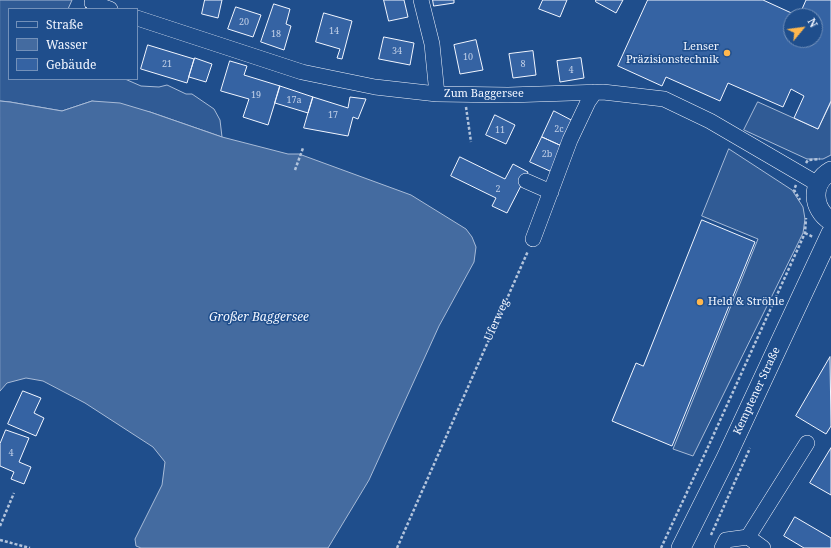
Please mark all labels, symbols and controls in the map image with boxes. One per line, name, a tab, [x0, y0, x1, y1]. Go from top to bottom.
legend	[8, 8, 138, 80]
north arrow	[783, 8, 823, 48]
text: N	[804, 15, 822, 30]
text: Straße	[46, 16, 83, 33]
house number: 20	[239, 17, 249, 27]
house number: 14	[329, 26, 339, 36]
house number: 18	[271, 29, 281, 39]
text: Wasser	[46, 36, 87, 53]
place label: Lenser Präzisionstechnik	[626, 40, 719, 66]
house number: 34	[392, 46, 402, 56]
marker: Lenser Präzisionstechnik	[722, 48, 732, 58]
house number: 10	[463, 52, 473, 62]
text: Gebäude	[46, 56, 97, 73]
house number: 21	[162, 59, 172, 69]
house number: 8	[520, 59, 526, 69]
house number: 4	[568, 65, 574, 75]
street label: Zum Baggersee	[444, 87, 524, 101]
house number: 19	[251, 90, 261, 100]
house number: 17a	[286, 95, 302, 105]
house number: 17	[328, 110, 338, 120]
house number: 2c	[554, 124, 564, 134]
house number: 11	[495, 125, 505, 135]
house number: 2b	[542, 149, 552, 159]
house number: 2	[495, 184, 501, 194]
place label: Held & Ströhle	[708, 295, 784, 309]
street label: Uferweg	[482, 297, 512, 343]
marker: Held & Ströhle	[695, 297, 705, 307]
water label: Großer Baggersee	[209, 311, 309, 325]
street label: Kemptener Straße	[731, 345, 783, 437]
house number: 4	[8, 448, 14, 458]

